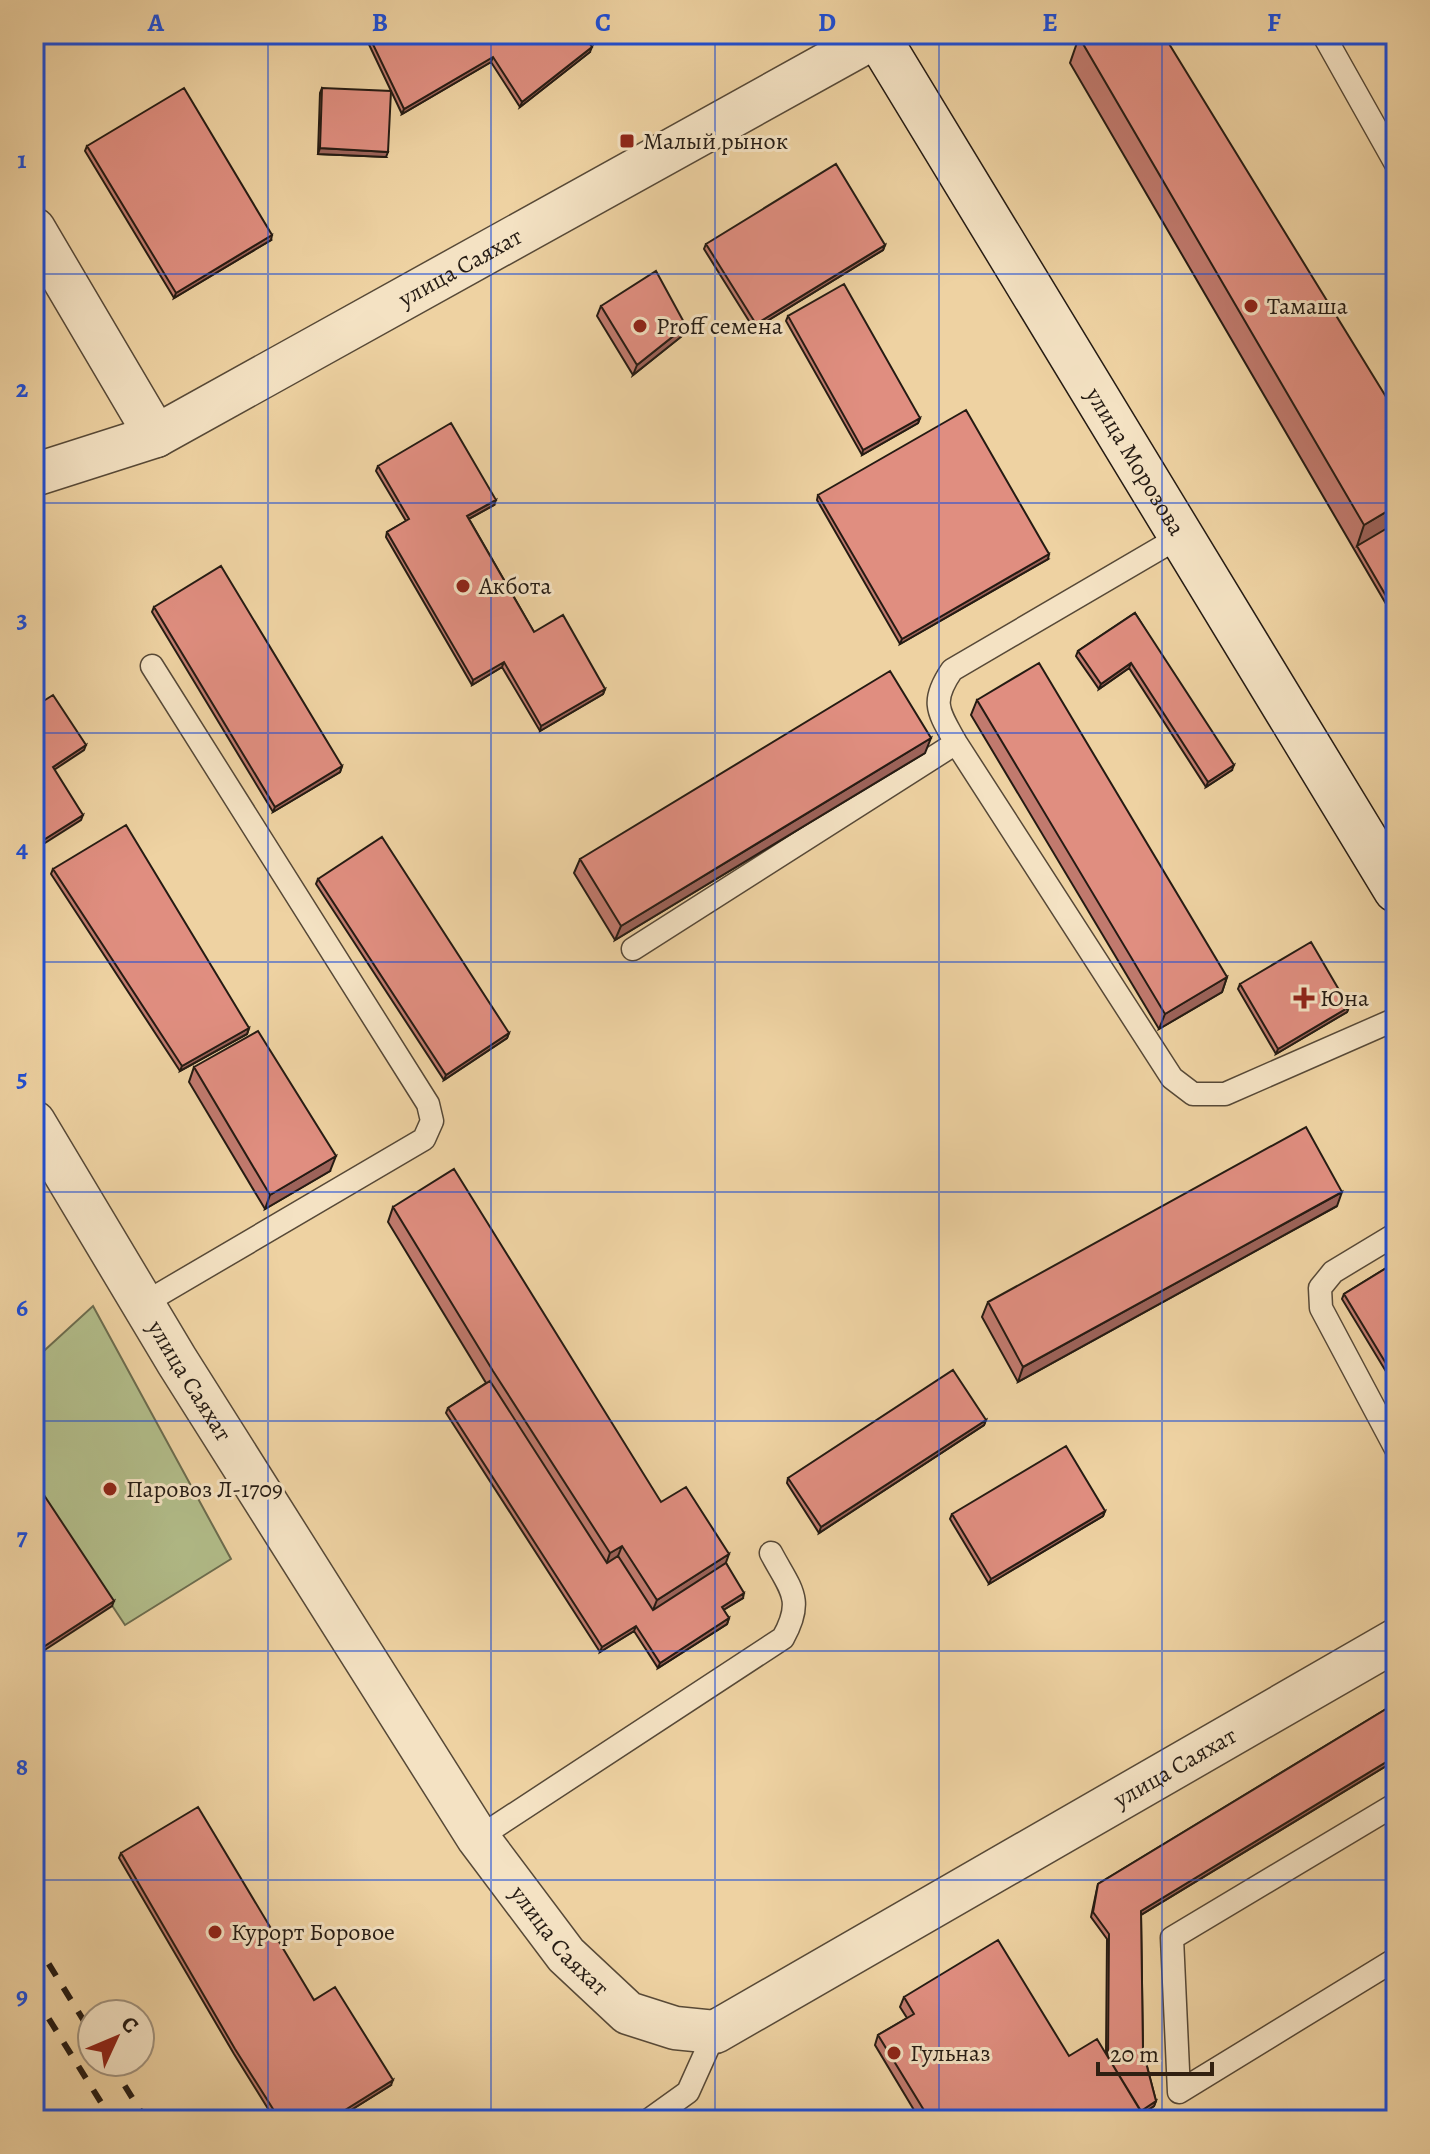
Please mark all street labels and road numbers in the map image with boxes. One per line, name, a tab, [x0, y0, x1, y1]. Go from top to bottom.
street label: улица Саяхат	[392, 220, 528, 315]
street label: улица Морозова	[1078, 380, 1193, 541]
street label: улица Саяхат	[140, 1313, 240, 1448]
street label: улица Саяхат	[1107, 1719, 1242, 1816]
street label: улица Саяхат	[503, 1878, 616, 2003]

